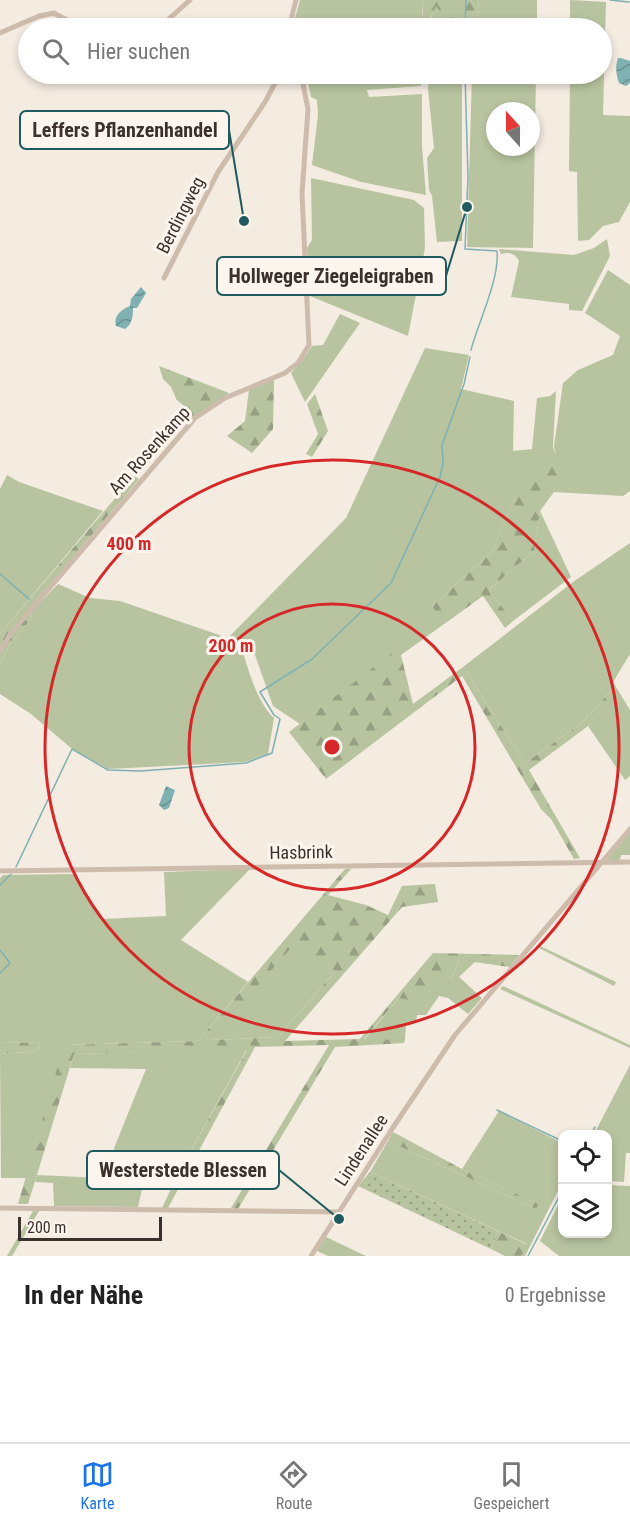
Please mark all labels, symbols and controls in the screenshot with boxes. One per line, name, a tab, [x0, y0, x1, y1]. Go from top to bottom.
search box	[18, 18, 612, 84]
icon: search	[39, 35, 72, 68]
text: Hier suchen	[87, 39, 190, 64]
north arrow	[486, 102, 540, 156]
callout: Leffers Pflanzenhandel	[20, 111, 229, 149]
text: Leffers Pflanzenhandel	[32, 118, 218, 142]
street label: Berdingweg	[152, 173, 208, 257]
callout: Hollweger Ziegeleigraben	[217, 257, 446, 295]
text: Hollweger Ziegeleigraben	[228, 264, 434, 288]
street label: Am Rosenkamp	[104, 402, 194, 498]
text: 400 m	[107, 533, 151, 554]
text: 200 m	[209, 635, 253, 656]
centre of rings	[322, 737, 342, 757]
street label: Hasbrink	[269, 841, 333, 863]
street label: Lindenallee	[330, 1110, 392, 1190]
map controls	[558, 1130, 612, 1238]
button: locate	[558, 1130, 612, 1184]
callout: Westerstede Blessen	[87, 1151, 279, 1189]
text: Westerstede Blessen	[99, 1158, 267, 1182]
button: layers	[558, 1184, 612, 1238]
scale bar	[18, 1214, 162, 1242]
text: 200 m	[27, 1218, 66, 1237]
text: In der Nähe	[24, 1280, 143, 1310]
text: 0 Ergebnisse	[505, 1283, 606, 1307]
tab: Karte	[81, 1458, 115, 1513]
tab: Route	[276, 1458, 312, 1513]
tab: Gespeichert	[473, 1458, 549, 1513]

